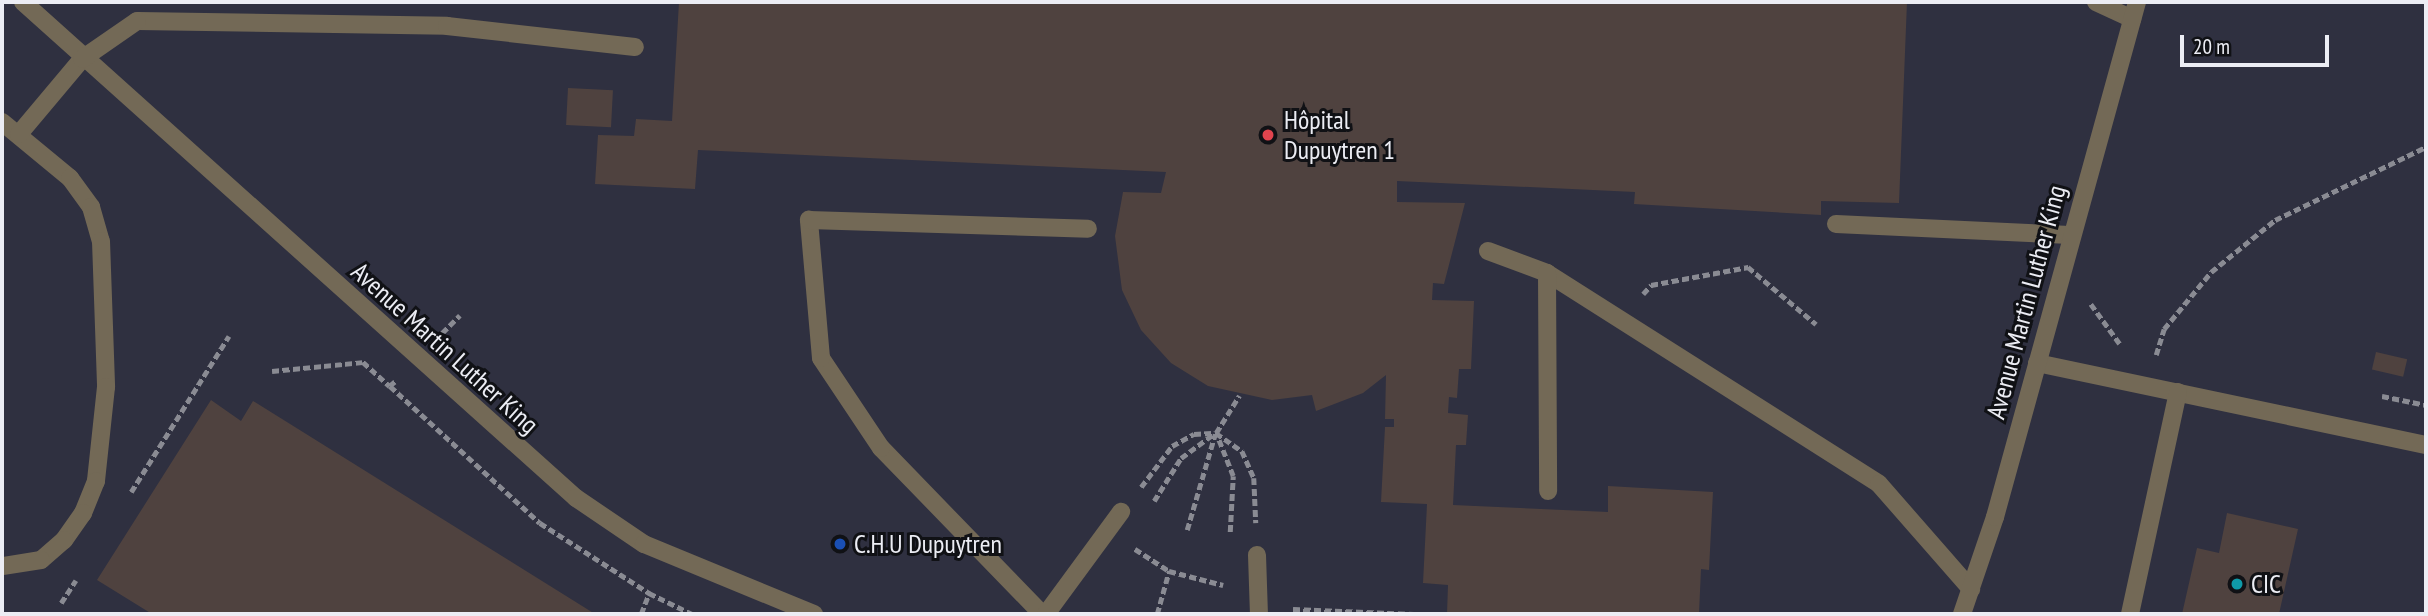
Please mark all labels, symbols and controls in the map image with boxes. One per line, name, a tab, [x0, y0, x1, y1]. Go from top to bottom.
scale bar	[2183, 21, 2332, 65]
text: 20 m	[2193, 33, 2230, 60]
place label: Hôpital Dupuytren 1	[1284, 104, 1395, 166]
marker: Hôpital Dupuytren 1	[1258, 125, 1278, 145]
street label: Avenue Martin Luther King	[1980, 182, 2072, 422]
street label: Avenue Martin Luther King	[345, 256, 545, 440]
place label: C.H.U Dupuytren	[854, 528, 1002, 560]
marker: C.H.U Dupuytren	[832, 536, 848, 552]
place label: CIC	[2251, 568, 2281, 600]
marker: CIC	[2229, 576, 2245, 592]

